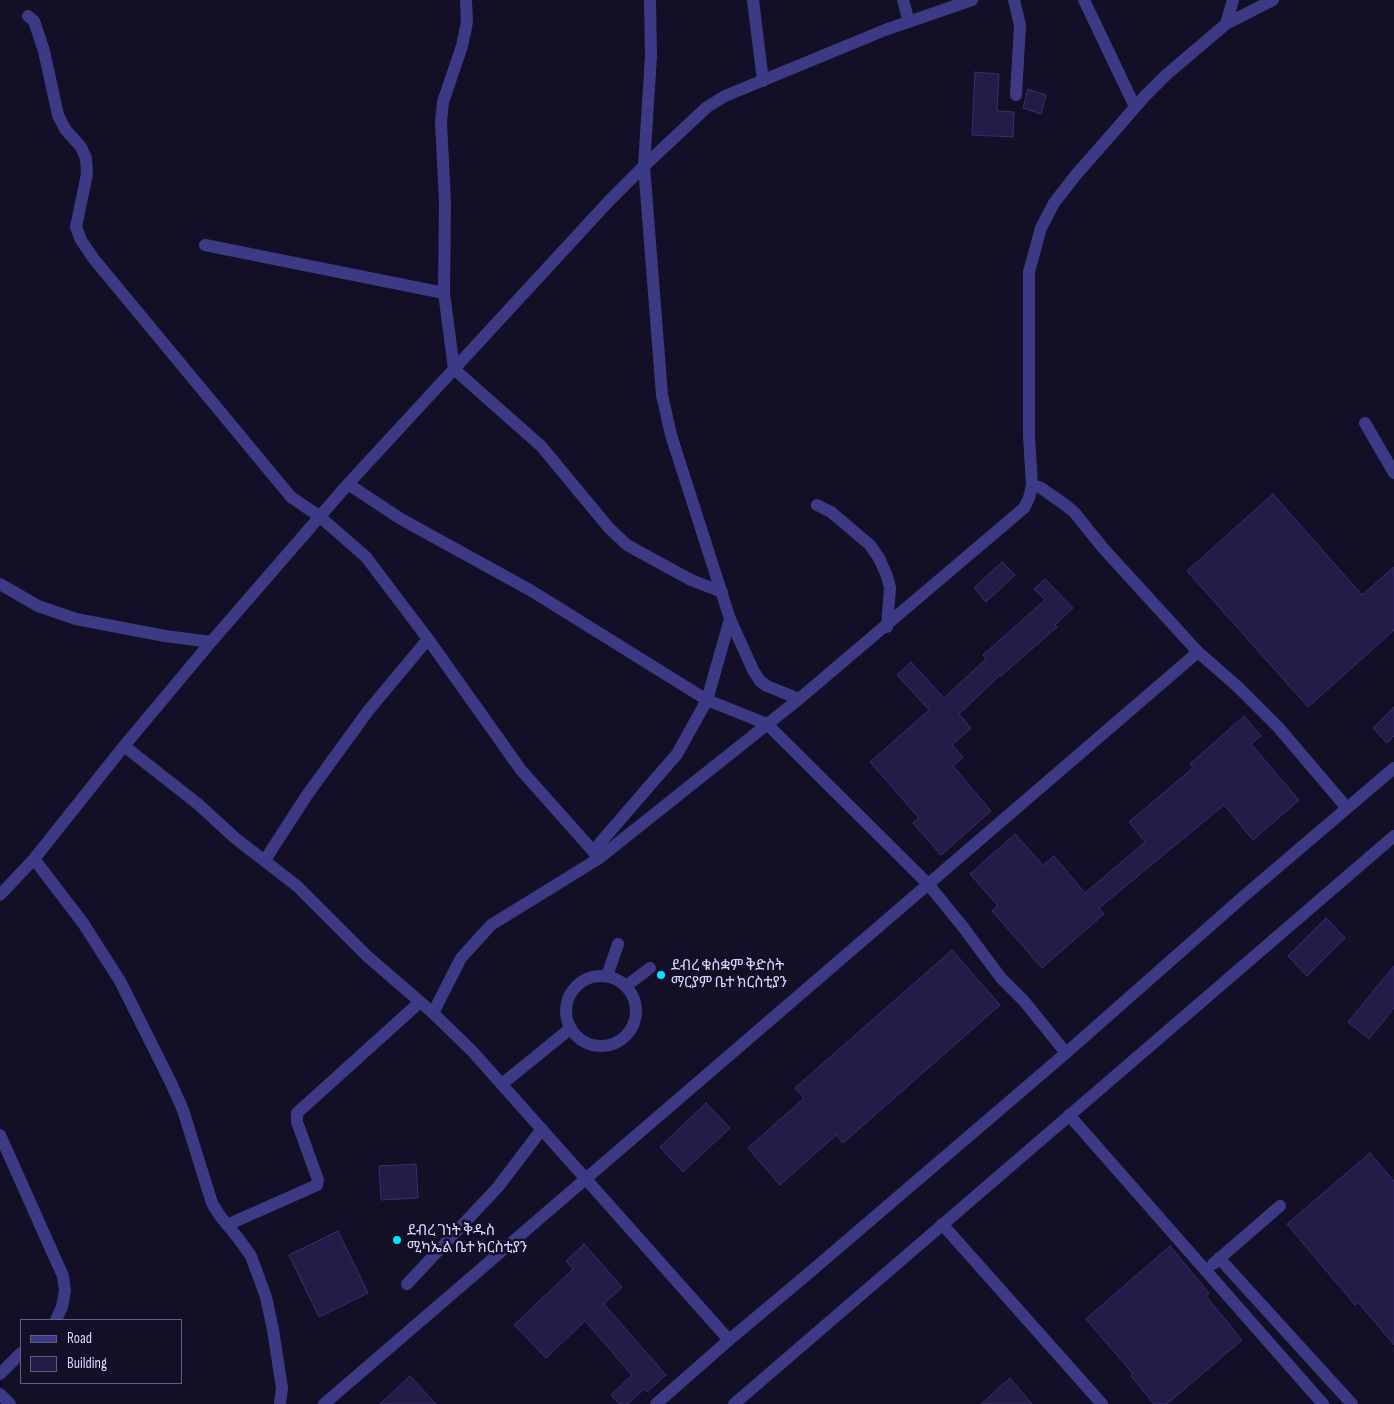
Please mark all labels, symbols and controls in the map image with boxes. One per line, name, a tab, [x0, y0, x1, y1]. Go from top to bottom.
place label: ደብረ ቁስቋም ቅድስት ማርያም ቤተ ክርስቲያን	[671, 957, 787, 992]
marker: ደብረ ቁስቋም ቅድስት ማርያም ቤተ ክርስቲያን	[655, 969, 667, 981]
place label: ደብረ ገነት ቅዱስ ሚካኤል ቤተ ክርስቲያን	[407, 1222, 527, 1257]
marker: ደብረ ገነት ቅዱስ ሚካኤል ቤተ ክርስቲያን	[391, 1234, 403, 1246]
legend	[20, 1319, 182, 1384]
text: Road	[67, 1329, 92, 1348]
text: Building	[67, 1354, 107, 1373]

